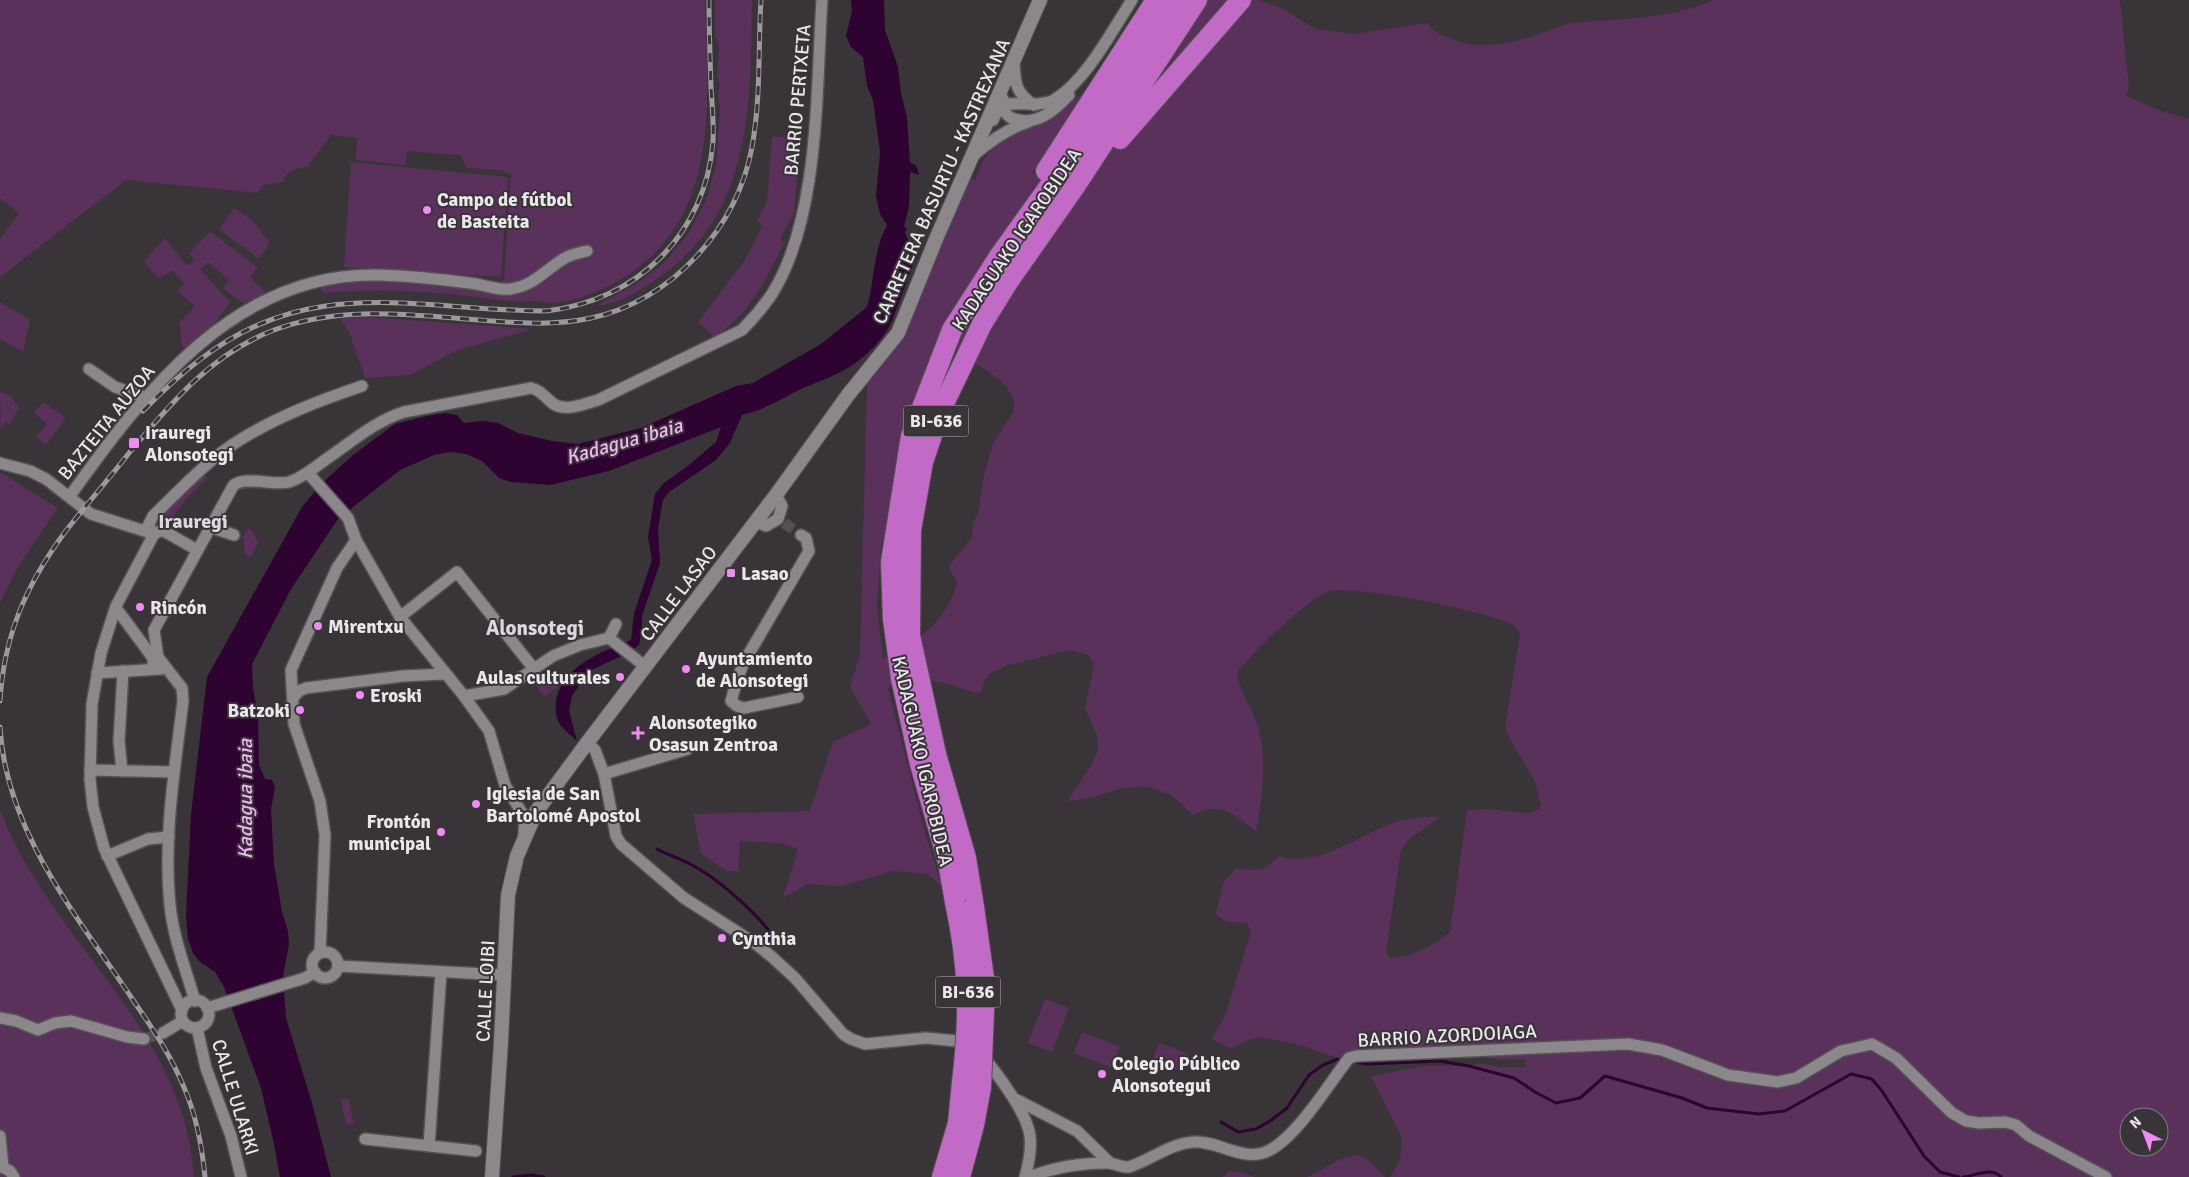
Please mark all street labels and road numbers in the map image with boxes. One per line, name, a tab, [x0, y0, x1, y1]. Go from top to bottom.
street label: BARRIO PERTXETA	[779, 23, 817, 177]
street label: CARRETERA BASURTU - KASTREXANA	[868, 34, 1016, 328]
street label: KADAGUAKO IGAROBIDEA	[947, 143, 1087, 335]
street label: BAZTEITA AUZOA	[53, 360, 161, 485]
road number: BI-636	[904, 406, 968, 436]
street label: CALLE LASAO	[635, 541, 722, 646]
street label: KADAGUAKO IGAROBIDEA	[886, 654, 958, 869]
street label: CALLE LOIBI	[471, 939, 501, 1043]
road number: BI-636	[936, 976, 1000, 1008]
street label: BARRIO AZORDOIAGA	[1357, 1019, 1538, 1053]
street label: CALLE ULARKI	[206, 1036, 264, 1158]

